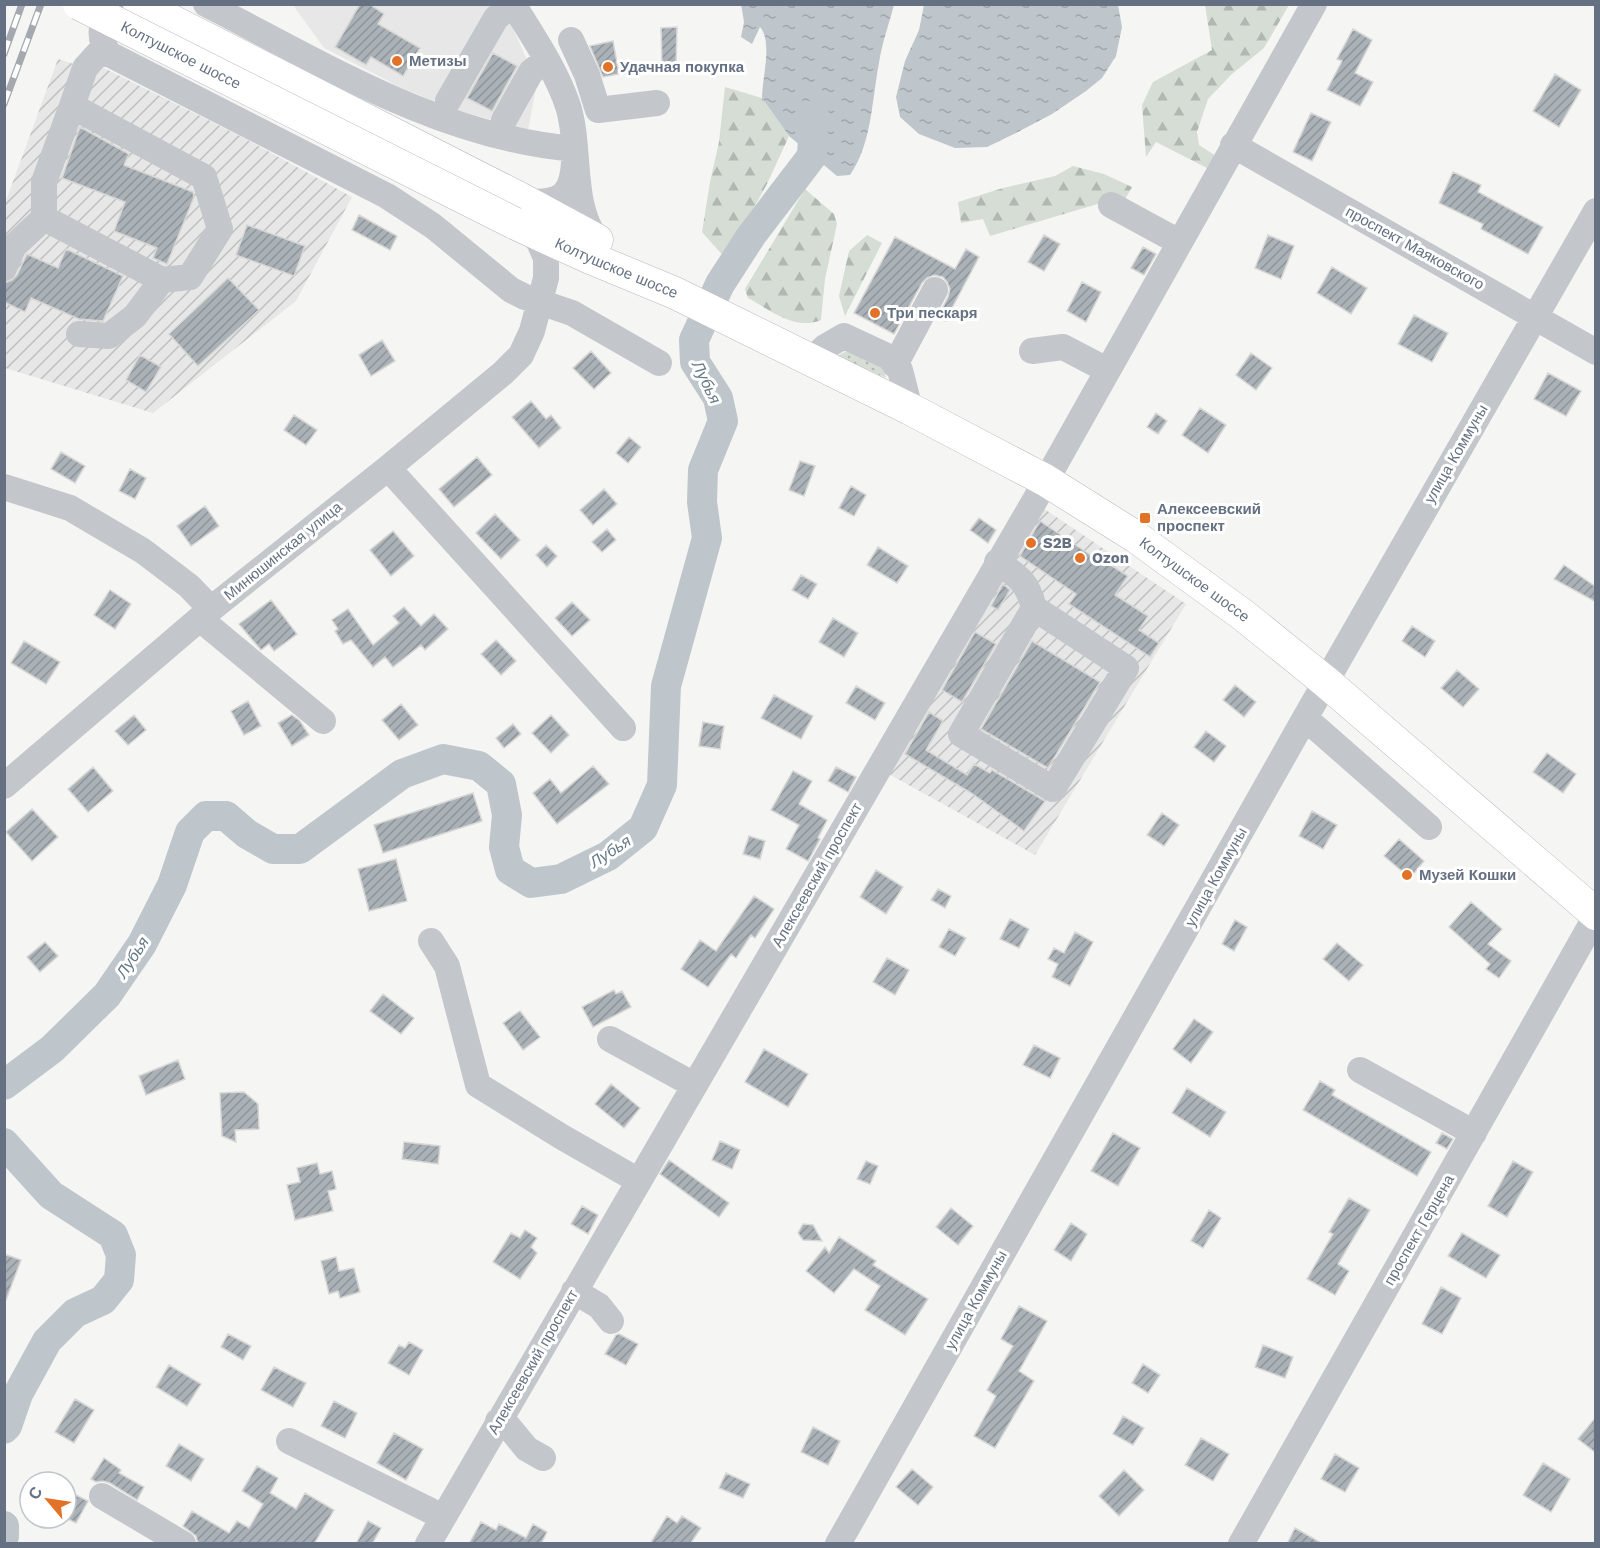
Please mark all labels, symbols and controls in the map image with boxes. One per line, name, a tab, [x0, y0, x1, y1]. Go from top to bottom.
street label: Колтушское шоссе	[118, 18, 244, 93]
place label: Метизы	[409, 52, 466, 70]
marker: Метизы	[390, 54, 404, 68]
place label: Удачная покупка	[620, 58, 745, 76]
marker: Удачная покупка	[601, 60, 615, 74]
street label: проспект Маяковского	[1343, 202, 1487, 294]
street label: Колтушское шоссе	[552, 234, 681, 302]
place label: Три пескаря	[887, 304, 977, 322]
marker: Три пескаря	[868, 306, 882, 320]
water label: Лубья	[688, 357, 725, 407]
street label: улица Коммуны	[1421, 402, 1491, 506]
street label: Минюшинская улица	[220, 498, 346, 604]
place label: Алексеевский проспект	[1157, 500, 1261, 535]
marker: Алексеевский проспект	[1138, 511, 1152, 525]
place label: S2B	[1043, 534, 1072, 552]
street label: Колтушское шоссе	[1136, 534, 1253, 626]
marker: S2B	[1024, 536, 1038, 550]
place label: Ozon	[1092, 549, 1129, 567]
marker: Ozon	[1073, 551, 1087, 565]
street label: Алексеевский проспект	[768, 799, 866, 951]
street label: улица Коммуны	[1181, 824, 1251, 930]
water label: Лубья	[585, 831, 635, 872]
place label: Музей Кошки	[1419, 866, 1516, 884]
marker: Музей Кошки	[1400, 868, 1414, 882]
water label: Лубья	[112, 933, 153, 982]
street label: проспект Герцена	[1380, 1171, 1458, 1288]
street label: улица Коммуны	[941, 1247, 1011, 1353]
street label: Алексеевский проспект	[484, 1286, 582, 1438]
north arrow	[18, 1470, 78, 1530]
text: С	[24, 1483, 47, 1503]

